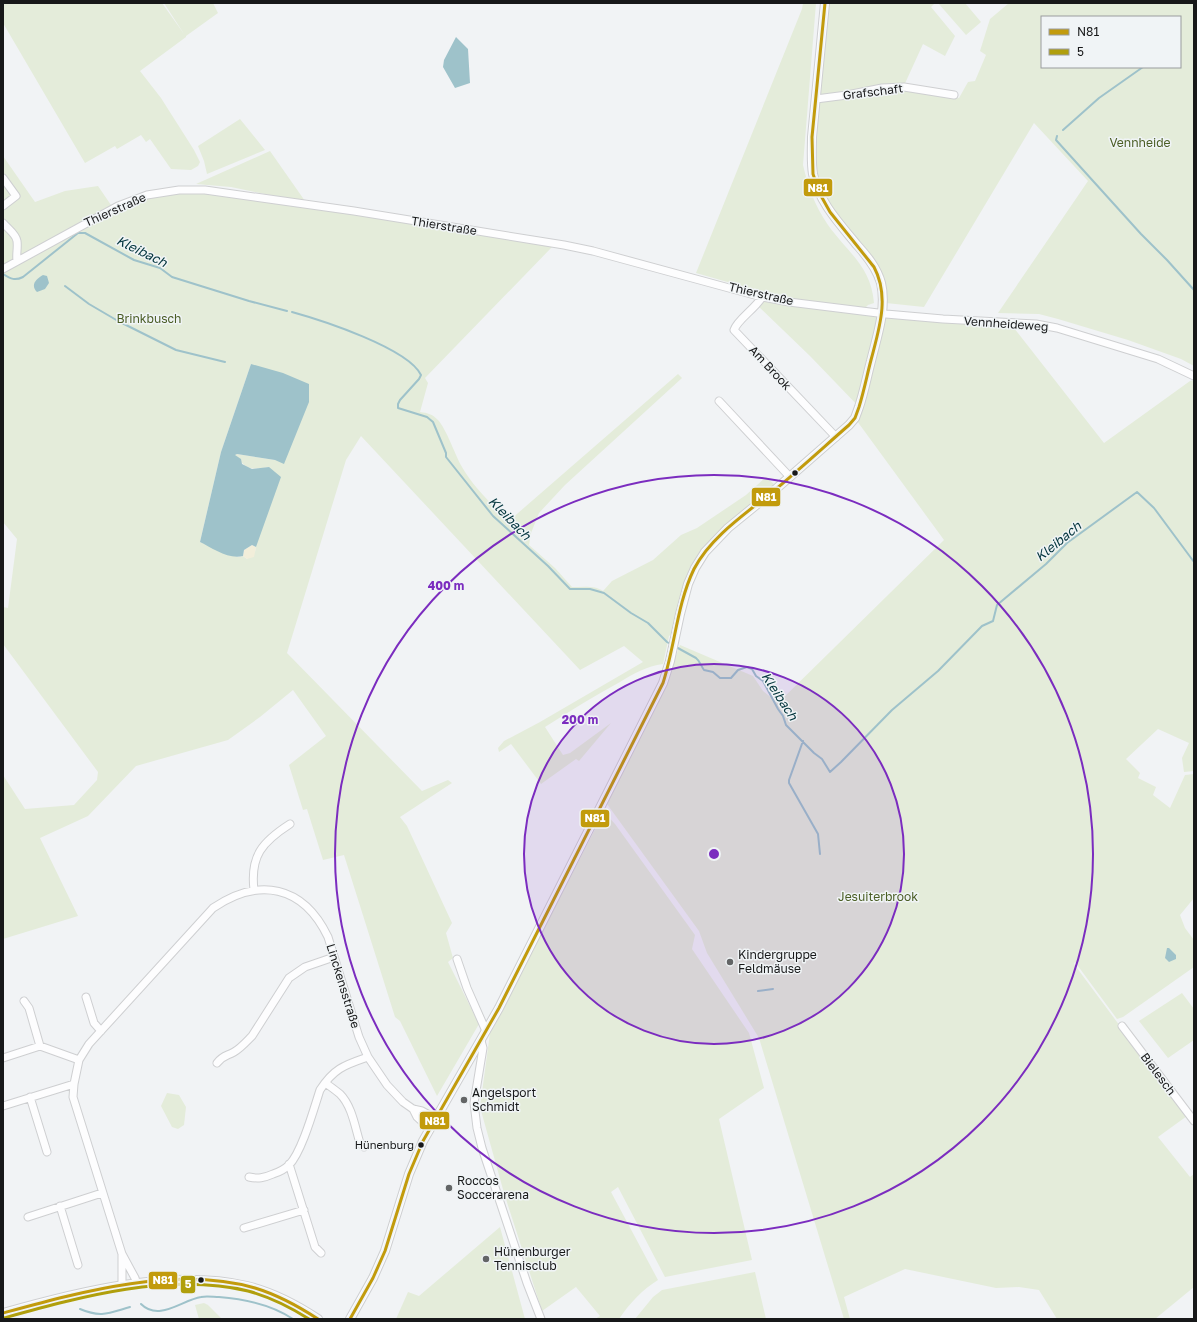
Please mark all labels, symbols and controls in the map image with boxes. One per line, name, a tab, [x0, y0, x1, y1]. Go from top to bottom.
legend	[1041, 16, 1181, 68]
text: N81	[1077, 24, 1099, 39]
text: 5	[1077, 44, 1084, 59]
street label: Grafschaft	[842, 80, 904, 103]
park label: Vennheide	[1110, 135, 1171, 150]
line badge: N81	[803, 178, 833, 197]
text: N81	[807, 181, 829, 194]
street label: Thierstraße	[82, 189, 148, 230]
street label: Thierstraße	[410, 213, 478, 238]
water label: Kleibach	[114, 232, 171, 271]
street label: Thierstraße	[727, 279, 795, 308]
park label: Brinkbusch	[116, 311, 182, 326]
street label: Vennheideweg	[963, 313, 1049, 334]
street label: Am Brook	[746, 342, 795, 393]
unlabelled marker	[790, 468, 800, 478]
line badge: N81	[751, 487, 781, 507]
text: N81	[755, 490, 777, 503]
water label: Kleibach	[485, 493, 535, 544]
water label: Kleibach	[1032, 517, 1085, 564]
text: 400 m	[428, 578, 464, 593]
water label: Kleibach	[758, 669, 802, 724]
text: 200 m	[562, 712, 598, 727]
line badge: N81	[580, 809, 610, 828]
text: N81	[584, 811, 606, 824]
centre of rings	[707, 847, 721, 861]
park label: Jesuiterbrook	[838, 889, 918, 904]
street label: Linckensstraße	[323, 942, 363, 1030]
place label: Kindergruppe Feldmäuse	[738, 947, 817, 976]
marker: Kindergruppe Feldmäuse	[725, 957, 735, 967]
street label: Bielesch	[1138, 1050, 1179, 1098]
place label: Angelsport Schmidt	[472, 1085, 536, 1114]
marker: Angelsport Schmidt	[459, 1095, 469, 1105]
line badge: N81	[419, 1111, 450, 1130]
text: N81	[424, 1114, 446, 1127]
place label: Hünenburg	[355, 1138, 414, 1151]
marker: Hünenburg	[416, 1140, 426, 1150]
place label: Roccos Soccerarena	[457, 1173, 529, 1202]
marker: Roccos Soccerarena	[444, 1183, 454, 1193]
place label: Hünenburger Tennisclub	[494, 1244, 571, 1273]
marker: Hünenburger Tennisclub	[481, 1254, 491, 1264]
line badge: N81	[148, 1271, 178, 1290]
text: N81	[152, 1273, 174, 1286]
line badge: 5	[180, 1275, 196, 1294]
unlabelled marker	[196, 1275, 206, 1285]
text: 5	[185, 1277, 192, 1290]

